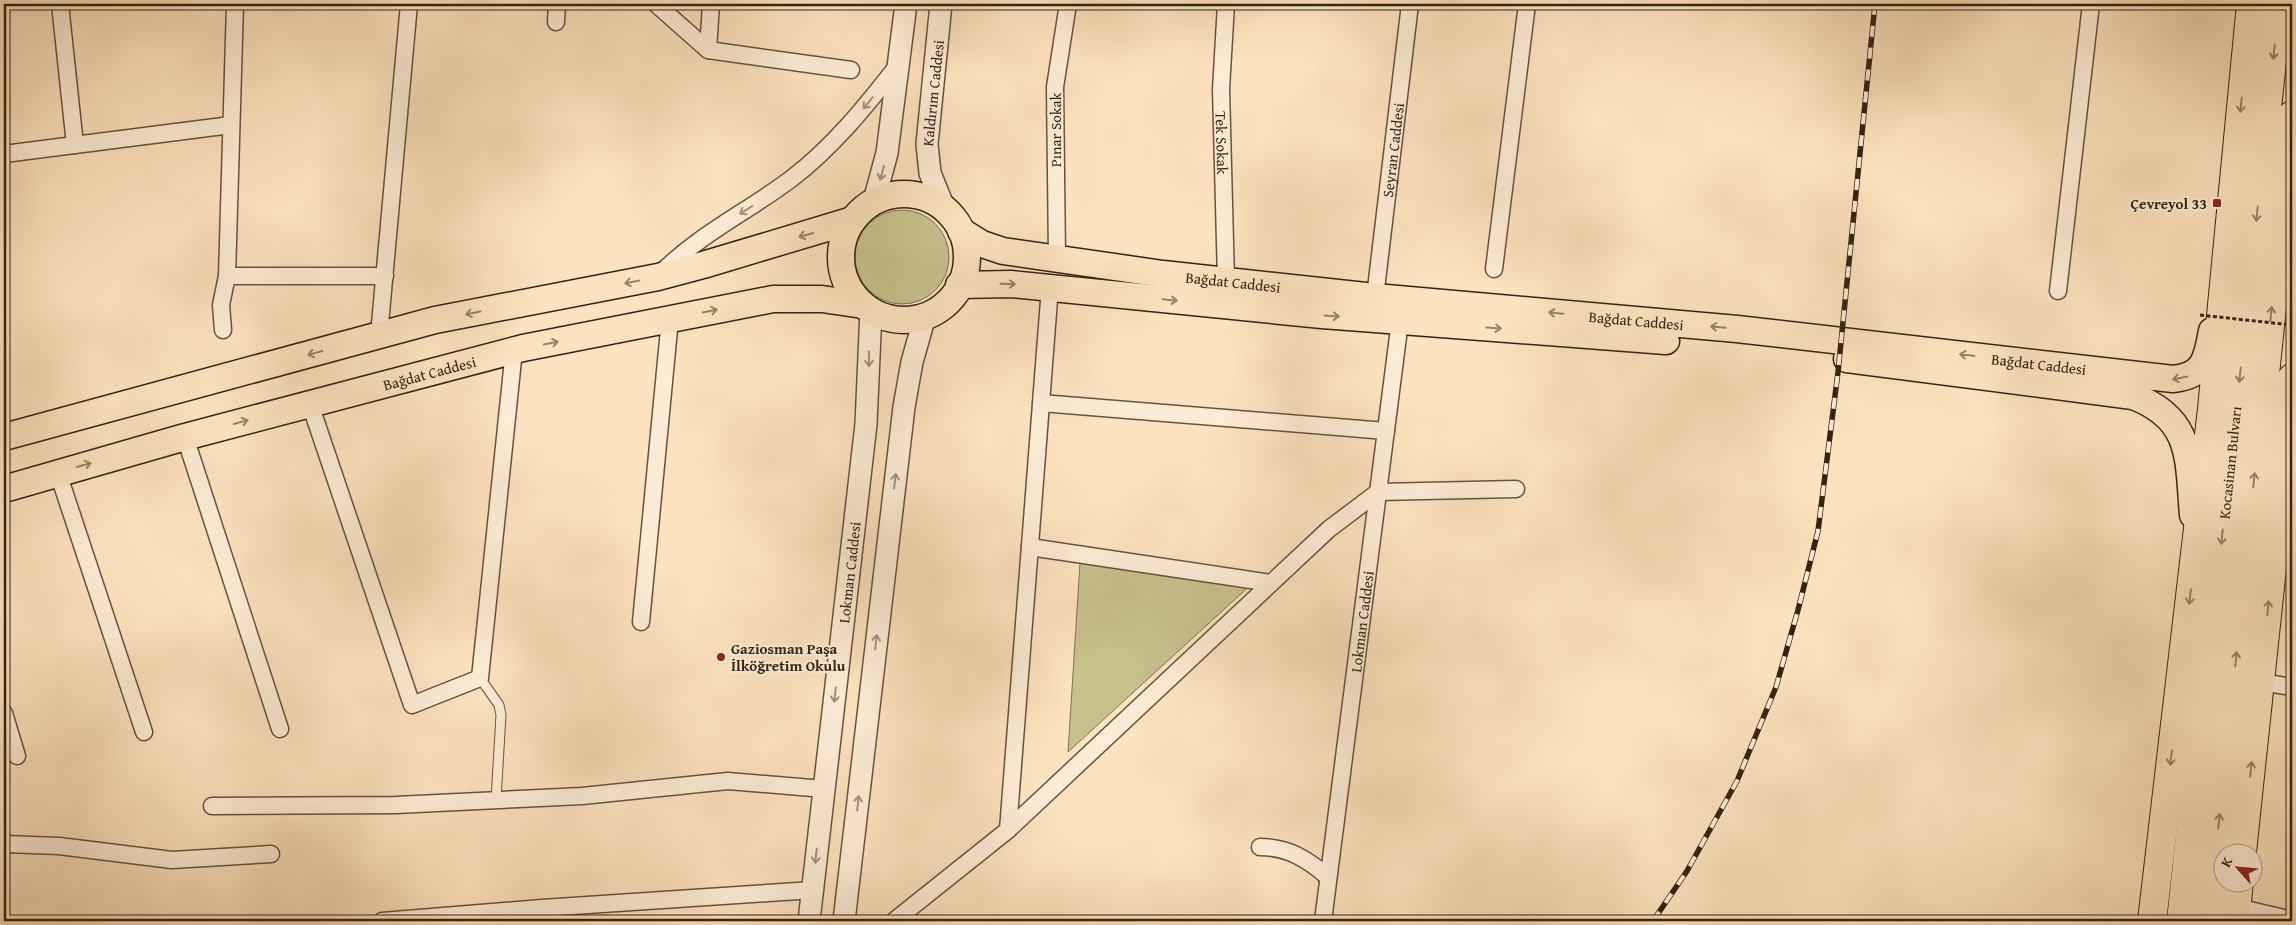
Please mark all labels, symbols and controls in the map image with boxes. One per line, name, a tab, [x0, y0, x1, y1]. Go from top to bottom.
street label: Kaldırım Caddesi	[917, 39, 949, 147]
one-way arrow	[2269, 44, 2278, 60]
street label: Pınar Sokak	[1045, 92, 1066, 167]
one-way arrow	[2236, 96, 2246, 112]
one-way arrow	[862, 97, 873, 110]
street label: Seyran Caddesi	[1376, 102, 1409, 199]
street label: Tek Sokak	[1211, 111, 1234, 175]
one-way arrow	[877, 165, 886, 181]
place label: Çevreyol 33	[2131, 193, 2207, 214]
marker: Çevreyol 33	[2211, 197, 2223, 209]
one-way arrow	[739, 205, 753, 215]
one-way arrow	[2252, 206, 2262, 222]
one-way arrow	[799, 231, 815, 240]
street label: Bağdat Caddesi	[1185, 266, 1282, 297]
one-way arrow	[625, 277, 641, 287]
one-way arrow	[1000, 279, 1016, 289]
one-way arrow	[1162, 295, 1178, 304]
street label: Bağdat Caddesi	[1588, 305, 1685, 335]
one-way arrow	[702, 306, 718, 315]
one-way arrow	[2267, 306, 2276, 322]
one-way arrow	[465, 309, 481, 318]
one-way arrow	[1548, 309, 1564, 318]
one-way arrow	[1323, 311, 1339, 321]
one-way arrow	[1485, 323, 1501, 333]
one-way arrow	[1710, 323, 1726, 332]
one-way arrow	[542, 337, 558, 347]
one-way arrow	[308, 348, 324, 358]
street label: Bağdat Caddesi	[1990, 348, 2087, 379]
street label: Bağdat Caddesi	[381, 350, 478, 395]
one-way arrow	[864, 350, 874, 367]
one-way arrow	[1959, 350, 1975, 360]
one-way arrow	[2235, 367, 2245, 383]
one-way arrow	[2172, 373, 2188, 383]
street label: Kocasinan Bulvarı	[2213, 405, 2246, 520]
one-way arrow	[232, 417, 248, 426]
one-way arrow	[76, 460, 92, 470]
one-way arrow	[2249, 472, 2259, 488]
one-way arrow	[890, 473, 900, 489]
street label: Lokman Caddesi	[833, 520, 865, 624]
one-way arrow	[2217, 529, 2227, 545]
street label: Lokman Caddesi	[1345, 569, 1378, 673]
one-way arrow	[2185, 589, 2195, 605]
one-way arrow	[2263, 600, 2272, 616]
one-way arrow	[871, 634, 881, 650]
place label: Gaziosman Paşa İlköğretim Okulu	[731, 638, 846, 676]
marker: Gaziosman Paşa İlköğretim Okulu	[715, 651, 727, 663]
one-way arrow	[2231, 651, 2240, 667]
one-way arrow	[830, 686, 840, 702]
one-way arrow	[2166, 750, 2176, 766]
one-way arrow	[2246, 761, 2255, 777]
one-way arrow	[853, 796, 863, 812]
one-way arrow	[2214, 813, 2224, 829]
north arrow	[2214, 842, 2264, 892]
one-way arrow	[812, 848, 821, 864]
text: K	[2215, 853, 2237, 871]

